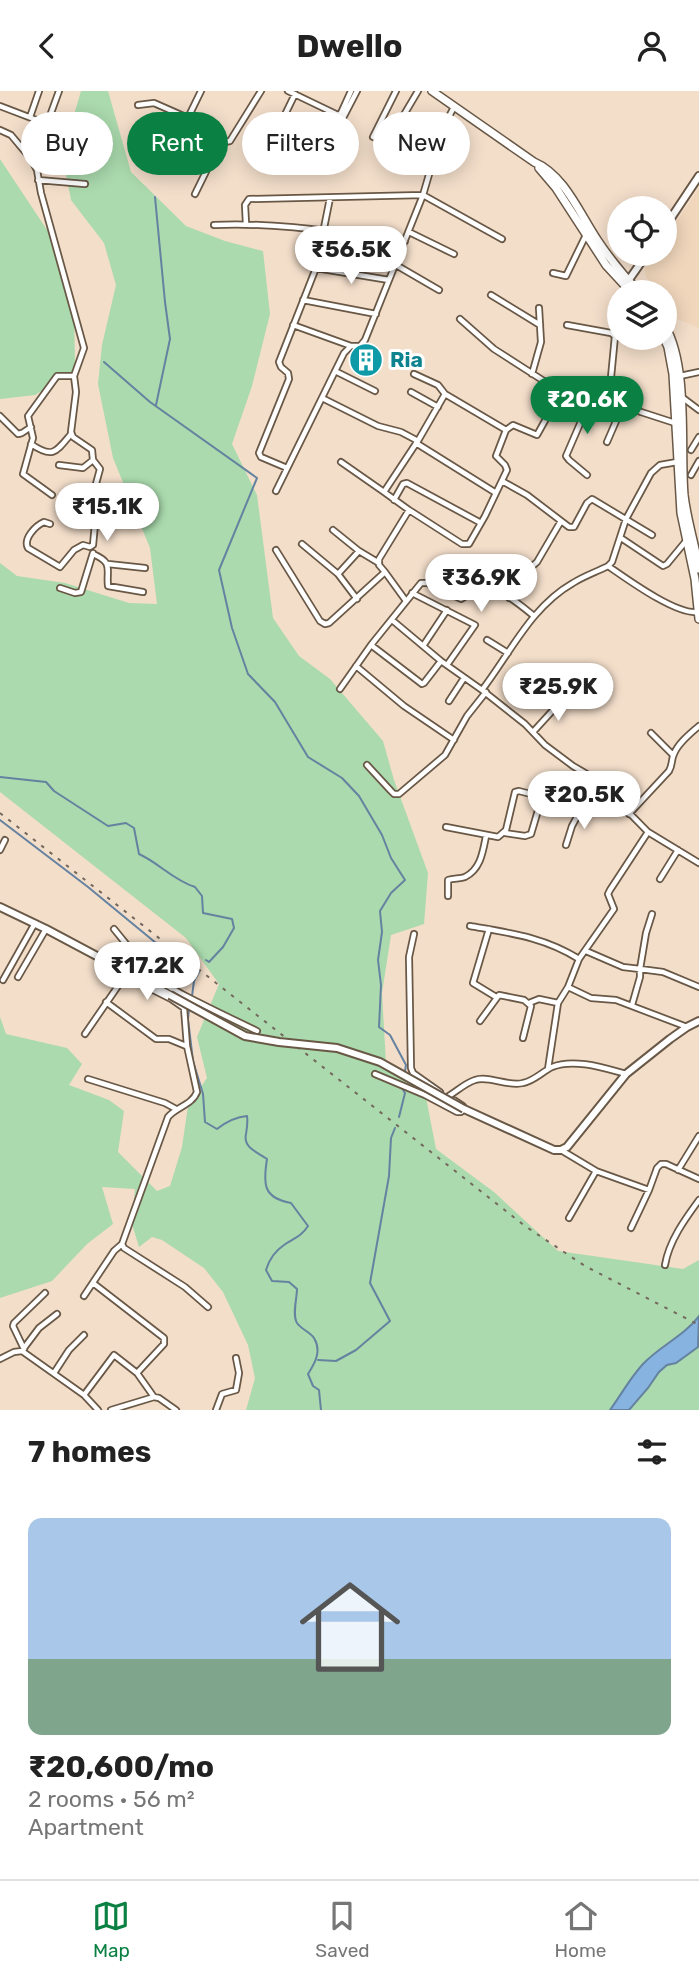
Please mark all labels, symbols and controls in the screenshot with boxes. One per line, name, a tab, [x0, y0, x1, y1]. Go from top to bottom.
icon: back	[28, 27, 66, 65]
text: Dwello	[296, 27, 403, 65]
icon: person	[633, 27, 671, 65]
chip: Buy	[21, 112, 113, 175]
chip: Rent	[127, 112, 228, 175]
chip: Filters	[242, 112, 359, 175]
chip: New	[373, 112, 470, 175]
map controls	[607, 196, 677, 350]
button: locate	[607, 196, 677, 266]
pin: ₹56.5K	[294, 227, 408, 286]
text: ₹56.5K	[311, 235, 391, 263]
button: layers	[607, 280, 677, 350]
building icon: Ria	[347, 341, 385, 379]
place label: Ria	[390, 347, 423, 372]
pin: ₹20.6K	[530, 377, 644, 436]
text: ₹20.6K	[547, 385, 627, 413]
pin: ₹15.1K	[50, 483, 164, 543]
text: ₹15.1K	[71, 492, 143, 520]
pin: ₹36.9K	[424, 554, 538, 614]
text: ₹36.9K	[441, 563, 521, 591]
pin: ₹25.9K	[501, 663, 615, 723]
text: ₹25.9K	[518, 672, 598, 700]
pin: ₹20.5K	[527, 771, 641, 831]
text: ₹20.5K	[544, 780, 624, 808]
pin: ₹17.2K	[90, 943, 204, 1002]
text: ₹17.2K	[110, 951, 184, 979]
icon: filters	[633, 1433, 671, 1471]
text: 7 homes	[28, 1434, 151, 1470]
icon: home	[287, 1564, 413, 1690]
text: ₹20,600/mo	[28, 1749, 214, 1785]
text: 2 rooms · 56 m²	[28, 1785, 195, 1813]
text: Apartment	[28, 1813, 144, 1841]
tab: Map	[92, 1897, 130, 1962]
tab: Saved	[315, 1897, 370, 1962]
tab: Home	[555, 1897, 607, 1962]

